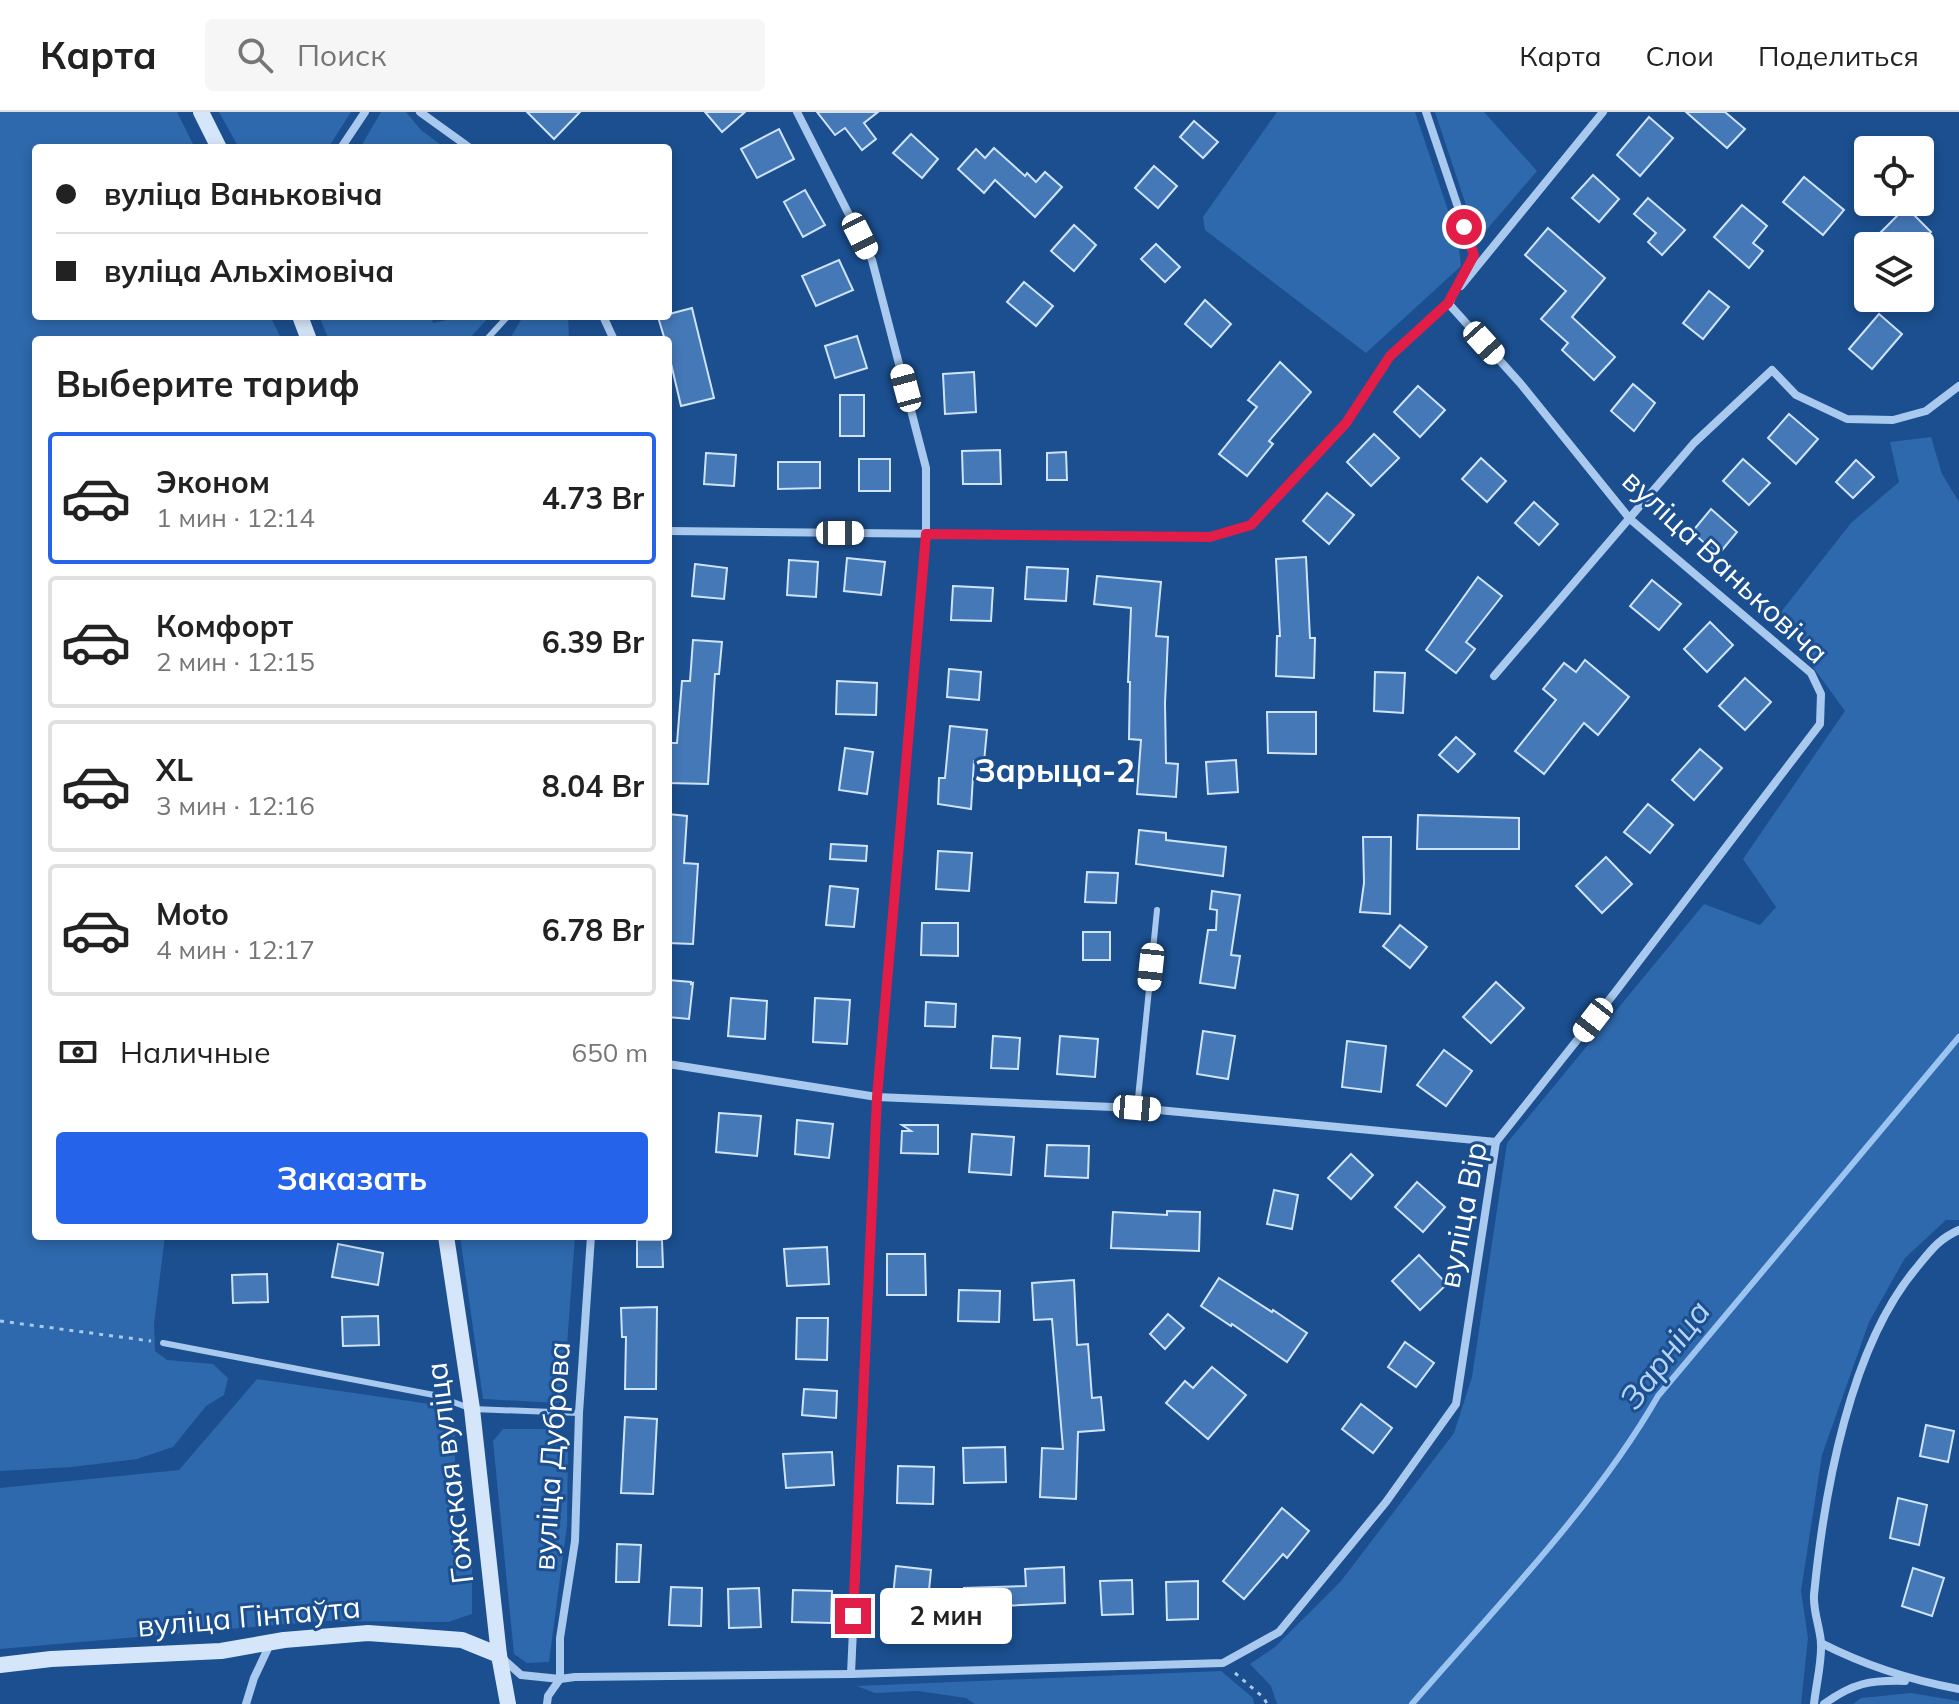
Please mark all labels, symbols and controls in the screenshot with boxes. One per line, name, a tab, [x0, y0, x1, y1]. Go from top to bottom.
search box	[205, 19, 765, 91]
text: Карта	[40, 31, 157, 79]
icon: search	[233, 33, 277, 77]
text: Поиск	[297, 36, 386, 74]
text: Карта	[1519, 38, 1602, 73]
text: Слои	[1646, 38, 1714, 73]
text: Поделиться	[1758, 38, 1919, 73]
map controls	[1854, 136, 1934, 312]
button: locate	[1854, 136, 1934, 216]
text: вуліца Ваньковіча	[104, 175, 383, 213]
car	[838, 209, 882, 263]
route start	[1446, 209, 1482, 245]
button: layers	[1854, 232, 1934, 312]
text: вуліца Альхімовіча	[104, 252, 394, 290]
car	[1459, 317, 1509, 369]
text: Выберите тариф	[56, 361, 360, 406]
car	[888, 362, 924, 414]
street label: вуліца Ваньковіча	[1615, 461, 1837, 671]
icon: car	[60, 462, 132, 534]
text: Эконом	[156, 463, 270, 501]
text: 4.73 Br	[542, 479, 644, 517]
text: 1 мин · 12:14	[156, 501, 315, 534]
car	[816, 521, 864, 545]
icon: car	[60, 606, 132, 678]
text: Комфорт	[156, 607, 293, 645]
text: 6.39 Br	[542, 623, 644, 661]
text: 2 мин · 12:15	[156, 645, 315, 678]
icon: car	[60, 750, 132, 822]
district label: Зарыца-2	[975, 750, 1135, 790]
text: XL	[156, 751, 193, 789]
text: 8.04 Br	[542, 767, 644, 805]
text: 3 мин · 12:16	[156, 789, 315, 822]
icon: car	[60, 894, 132, 966]
text: Moto	[156, 895, 229, 933]
text: 6.78 Br	[542, 911, 644, 949]
text: 4 мин · 12:17	[156, 933, 315, 966]
car	[1137, 942, 1165, 992]
car	[1569, 994, 1617, 1046]
icon: cash	[56, 1030, 100, 1074]
text: Наличные	[120, 1033, 271, 1071]
text: 650 m	[572, 1036, 648, 1069]
car	[1112, 1094, 1162, 1122]
button: Заказать	[56, 1132, 648, 1224]
street label: вуліца Вір	[1429, 1139, 1495, 1291]
water label: Зарніца	[1610, 1292, 1718, 1417]
street label: вуліца Дуброва	[524, 1340, 578, 1572]
street label: Гожская вуліца	[417, 1360, 481, 1586]
street label: вуліца Гінтаўта	[136, 1587, 362, 1645]
callout: 2 мин	[881, 1588, 1013, 1644]
route end	[835, 1598, 871, 1634]
text: 2 мин	[910, 1599, 982, 1632]

